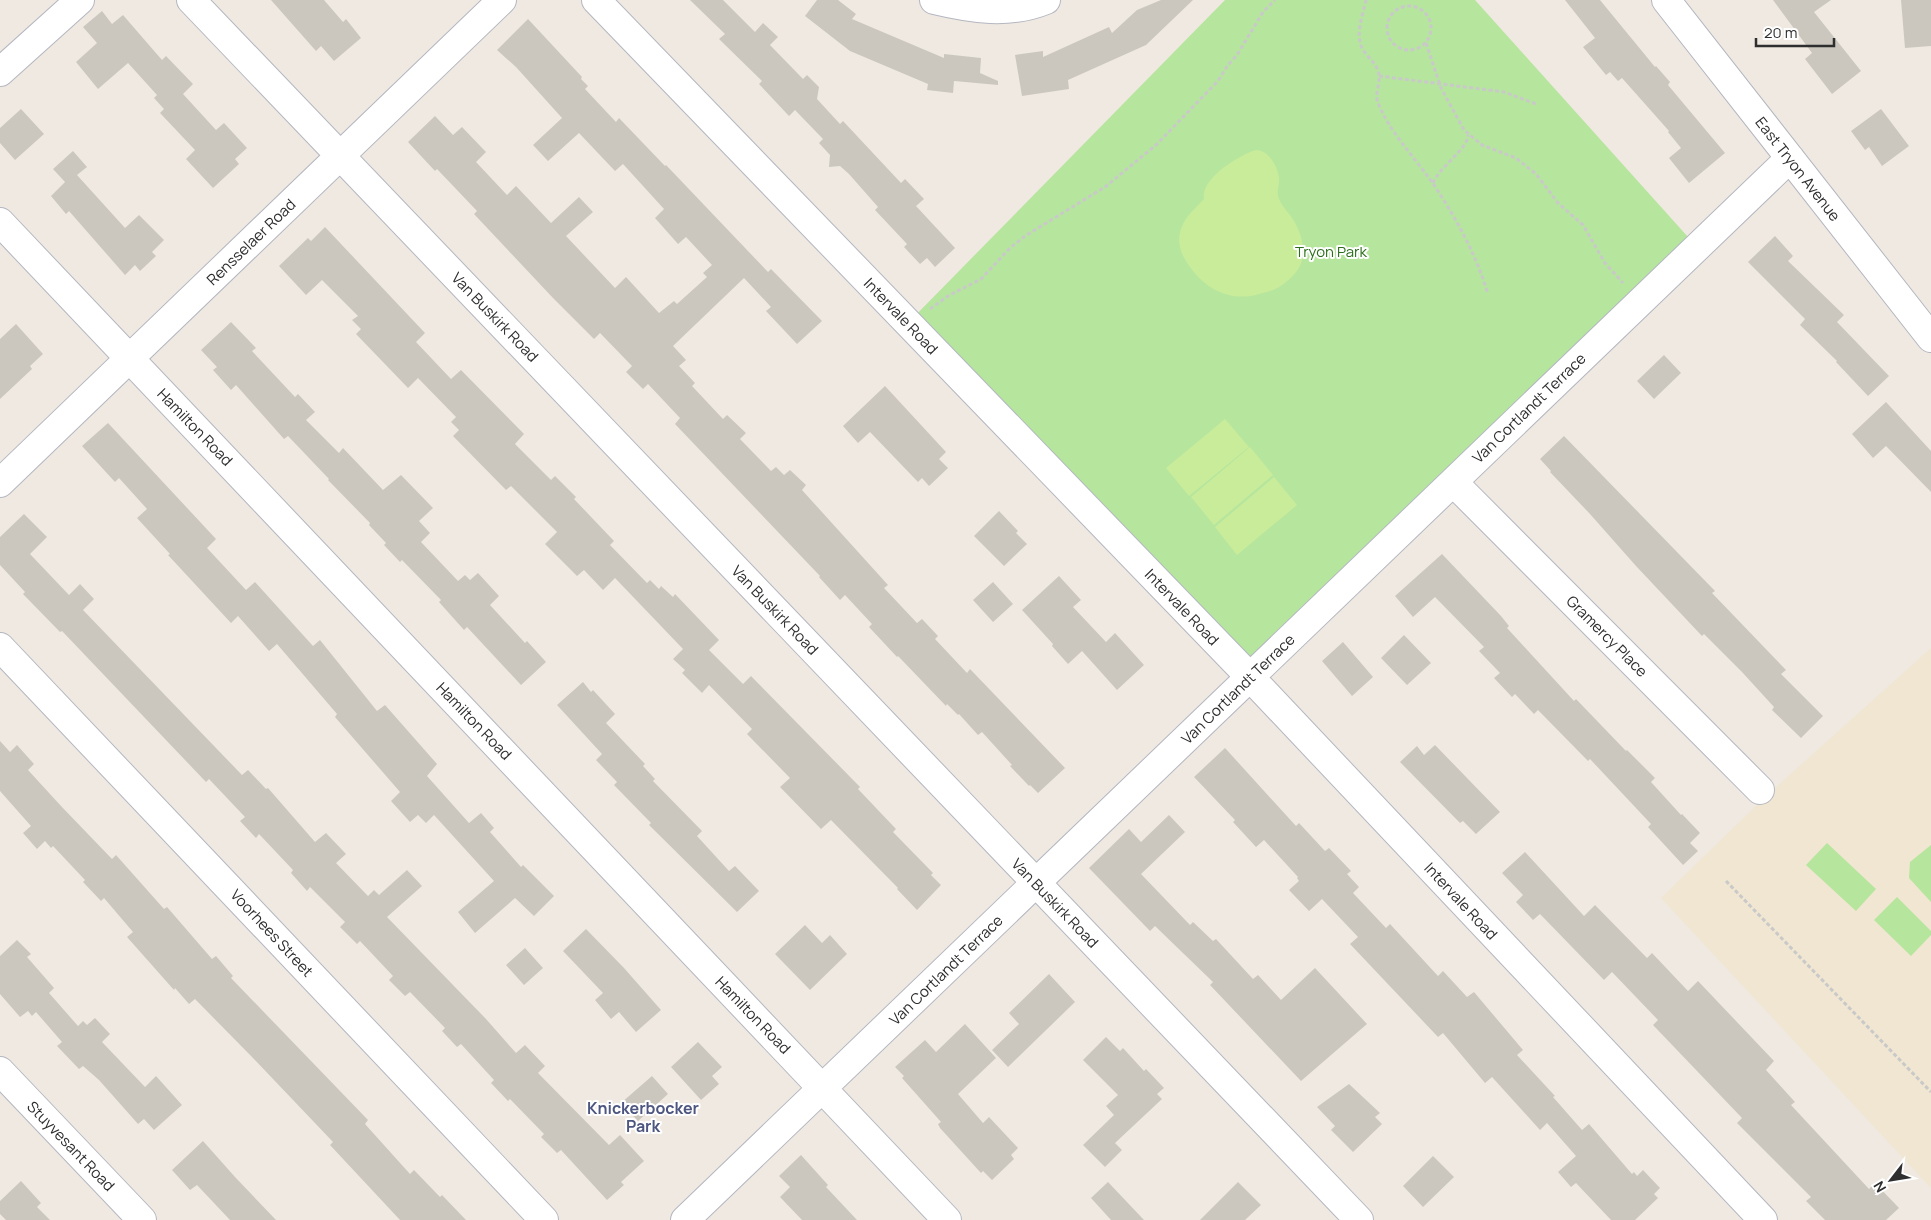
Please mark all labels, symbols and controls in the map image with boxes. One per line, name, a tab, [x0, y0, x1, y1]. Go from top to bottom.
scale bar	[1756, 15, 1834, 47]
text: 20 m	[1764, 22, 1797, 43]
street label: East Tryon Avenue	[1751, 112, 1846, 226]
street label: Rensselaer Road	[202, 194, 300, 290]
park label: Tryon Park	[1295, 241, 1367, 262]
street label: Van Buskirk Road	[447, 268, 543, 366]
street label: Intervale Road	[859, 273, 943, 359]
street label: Van Cortlandt Terrace	[1468, 348, 1591, 468]
street label: Hamilton Road	[153, 384, 237, 470]
street label: Van Buskirk Road	[727, 561, 823, 659]
street label: Intervale Road	[1140, 564, 1224, 650]
street label: Gramercy Place	[1562, 591, 1653, 682]
street label: Van Cortlandt Terrace	[1177, 629, 1300, 749]
street label: Hamilton Road	[432, 678, 516, 764]
street label: Van Buskirk Road	[1007, 854, 1103, 952]
street label: Intervale Road	[1420, 858, 1502, 944]
street label: Voorhees Street	[226, 885, 318, 981]
street label: Van Cortlandt Terrace	[885, 910, 1008, 1030]
street label: Hamilton Road	[711, 972, 795, 1058]
street label: Stuyvesant Road	[23, 1096, 119, 1196]
district label: Knickerbocker Park	[587, 1097, 699, 1137]
north arrow	[1866, 1155, 1916, 1205]
text: N	[1869, 1178, 1890, 1196]

